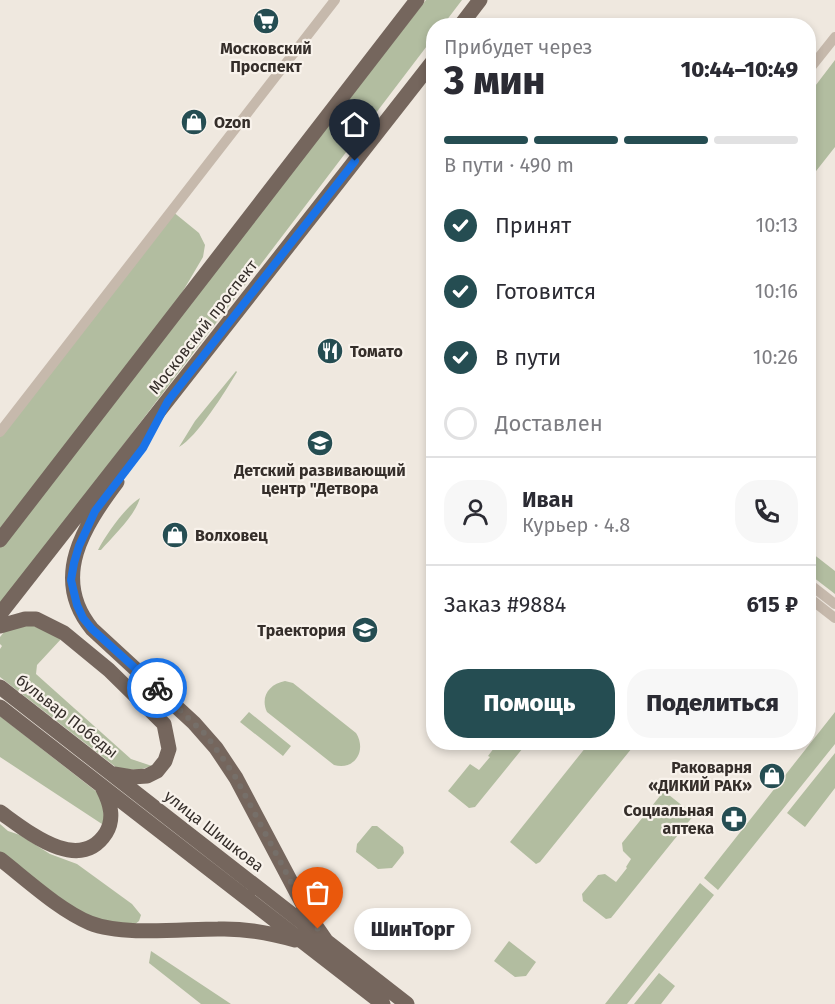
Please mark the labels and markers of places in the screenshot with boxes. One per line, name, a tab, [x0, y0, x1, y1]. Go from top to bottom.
supermarket icon: Московский Проспект	[251, 6, 281, 36]
place label: Московский Проспект	[220, 39, 312, 76]
pin	[329, 99, 380, 161]
shop icon: Ozon	[179, 107, 209, 137]
place label: Ozon	[214, 113, 251, 132]
restaurant icon: Томато	[315, 336, 345, 366]
place label: Томато	[350, 342, 403, 361]
school or university icon: Детский развивающий центр "Детвора	[305, 428, 335, 458]
place label: Детский развивающий центр "Детвора	[233, 461, 406, 498]
shop icon: Волховец	[160, 520, 190, 550]
place label: Волховец	[195, 526, 268, 545]
school or university icon: Траектория	[350, 615, 380, 645]
place label: Траектория	[257, 621, 346, 640]
place label: Раковарня «ДИКИЙ РАК»	[648, 758, 752, 795]
shop icon: Раковарня «ДИКИЙ РАК»	[757, 761, 787, 791]
place label: Социальная аптека	[624, 801, 714, 838]
pharmacy icon: Социальная аптека	[719, 804, 749, 834]
pin	[292, 867, 343, 929]
callout: ШинТорг	[354, 908, 471, 950]

